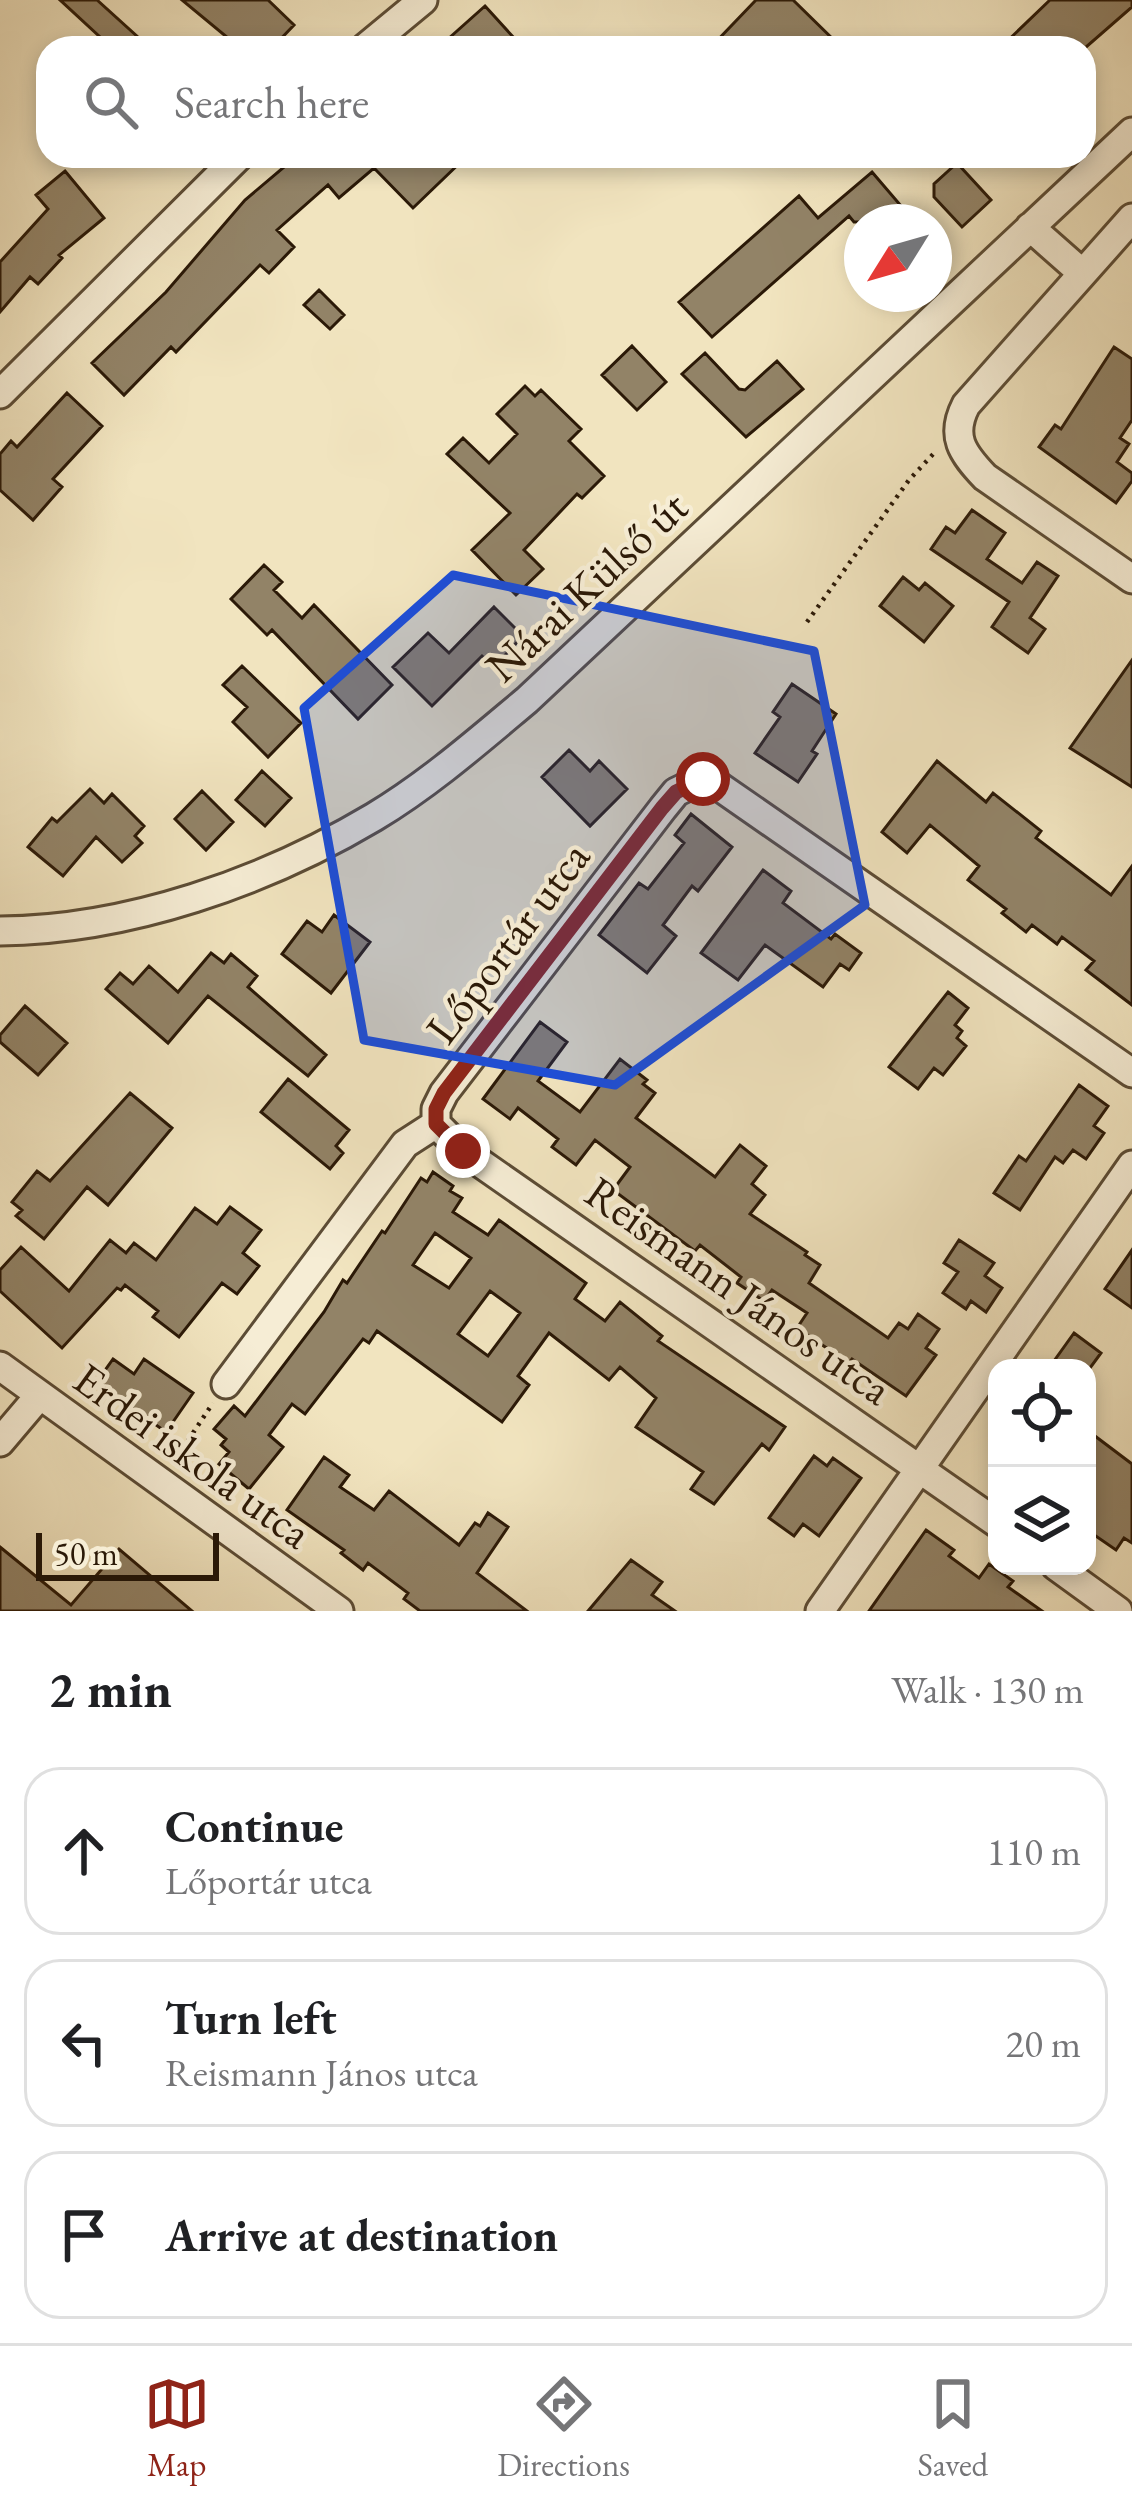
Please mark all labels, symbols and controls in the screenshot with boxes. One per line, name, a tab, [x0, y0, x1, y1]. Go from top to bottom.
search box	[36, 36, 1096, 168]
icon: search	[78, 69, 144, 135]
text: Search here	[174, 73, 369, 131]
north arrow	[844, 204, 952, 312]
street label: Nárai Külső út	[473, 478, 699, 694]
route start	[676, 752, 730, 806]
street label: Lőportár utca	[412, 829, 602, 1055]
route end	[436, 1124, 490, 1178]
street label: Reismann János utca	[575, 1163, 904, 1417]
street label: Erdei iskola utca	[63, 1349, 323, 1561]
map controls	[988, 1359, 1096, 1575]
button: locate	[988, 1359, 1096, 1467]
button: layers	[988, 1467, 1096, 1575]
scale bar	[36, 1527, 219, 1580]
text: 50 m	[54, 1532, 118, 1575]
text: 2 min	[48, 1656, 172, 1722]
text: Walk · 130 m	[891, 1664, 1084, 1715]
text: Continue	[165, 1797, 343, 1855]
icon: ahead	[51, 1818, 117, 1884]
text: 110 m	[987, 1826, 1081, 1877]
text: Lőportár utca	[165, 1855, 372, 1906]
text: Turn left	[165, 1989, 337, 2047]
icon: left	[51, 2010, 117, 2076]
text: 20 m	[1005, 2018, 1081, 2069]
text: Reismann János utca	[165, 2047, 478, 2098]
icon: arrive	[51, 2202, 117, 2268]
text: Arrive at destination	[165, 2206, 558, 2264]
tab: Map	[144, 2371, 210, 2486]
tab: Directions	[497, 2371, 630, 2486]
tab: Saved	[918, 2371, 988, 2486]

